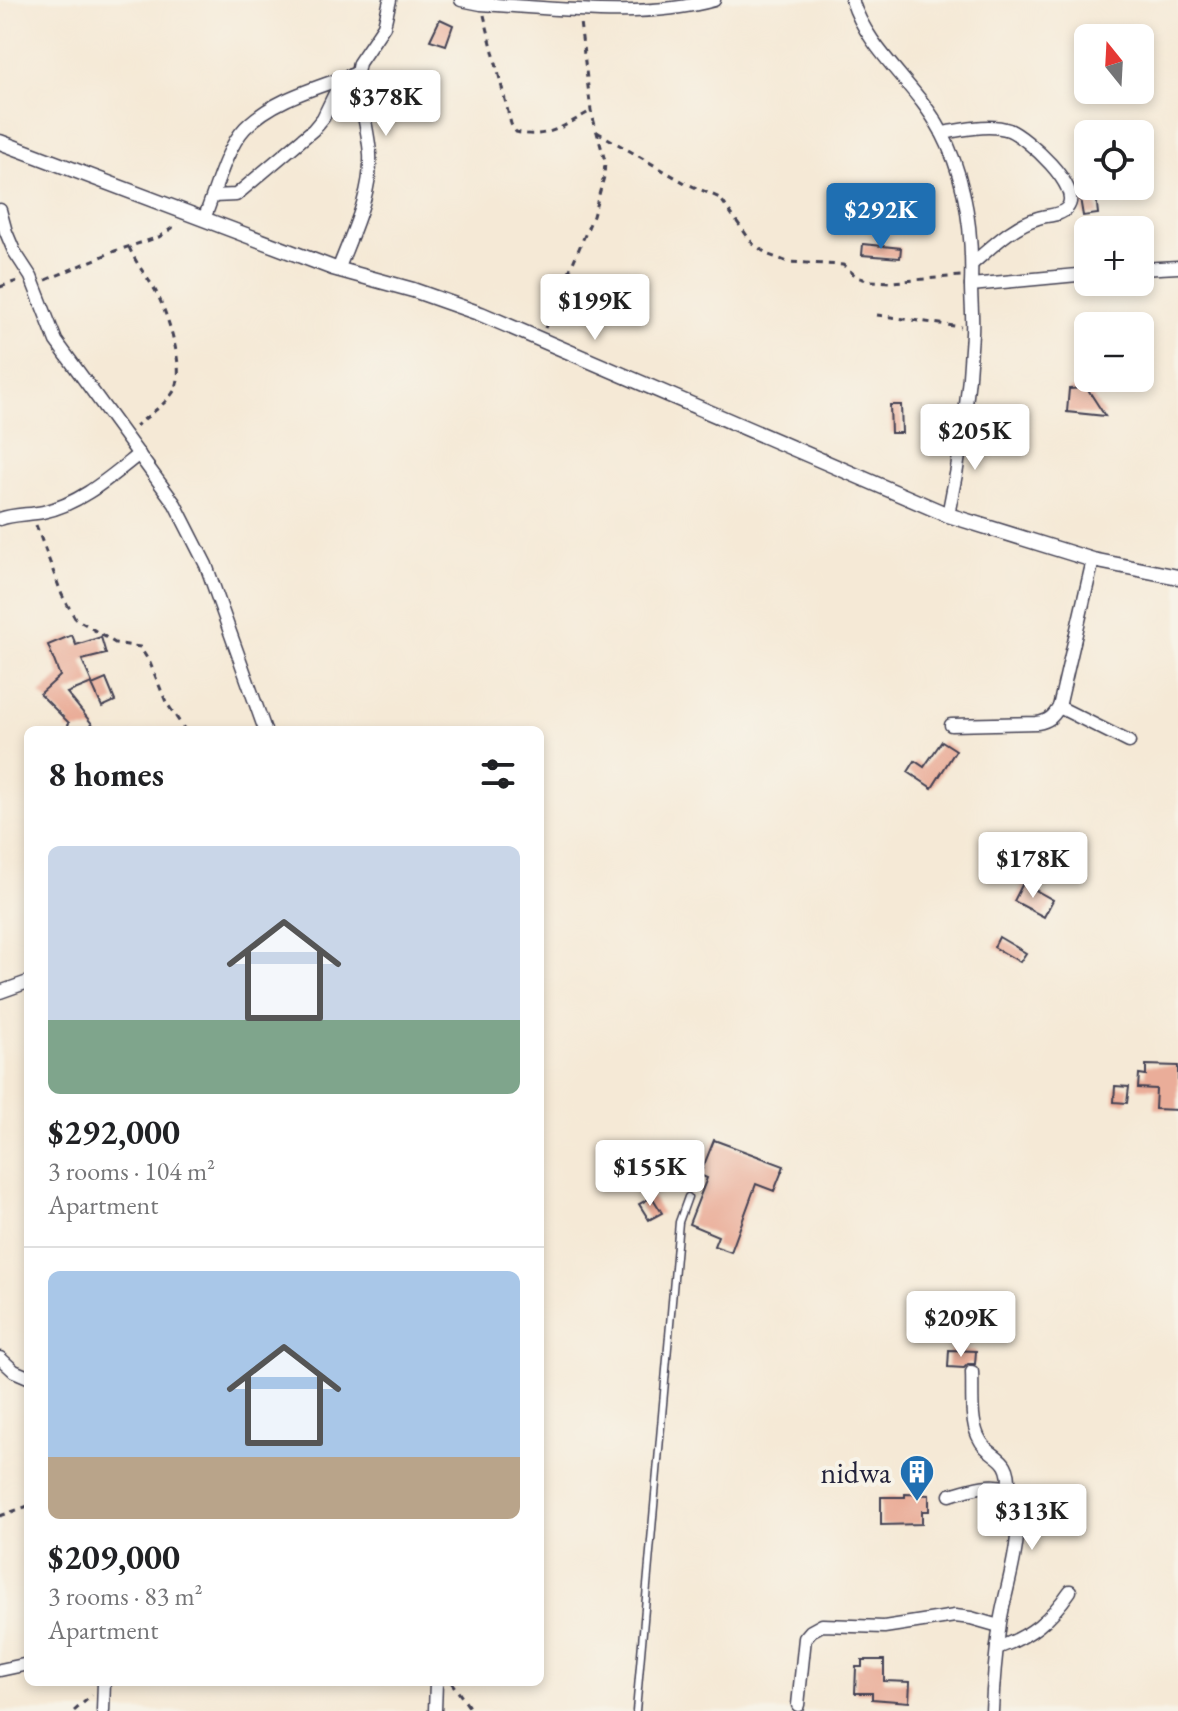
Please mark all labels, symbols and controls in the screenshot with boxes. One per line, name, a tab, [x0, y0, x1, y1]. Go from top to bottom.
north arrow	[1074, 24, 1154, 104]
map controls	[1074, 24, 1154, 392]
pin: $378K	[330, 70, 442, 138]
text: $378K	[349, 79, 423, 113]
button: locate	[1074, 120, 1154, 200]
pin: $292K	[825, 183, 937, 251]
text: $292K	[844, 192, 918, 226]
button: +	[1074, 216, 1154, 296]
pin: $199K	[539, 274, 651, 342]
text: $199K	[558, 283, 632, 317]
button: −	[1074, 312, 1154, 392]
pin: $205K	[919, 404, 1031, 472]
text: $205K	[938, 413, 1012, 447]
text: 8 homes	[48, 752, 164, 796]
icon: filters	[476, 752, 520, 796]
pin: $178K	[977, 832, 1089, 900]
text: $178K	[996, 841, 1070, 875]
icon: home	[212, 898, 356, 1042]
text: $292,000	[48, 1110, 180, 1154]
pin: $155K	[594, 1140, 706, 1208]
text: $155K	[613, 1149, 687, 1183]
text: 3 rooms · 104 m²	[48, 1154, 215, 1188]
text: Apartment	[48, 1188, 158, 1222]
pin: $209K	[905, 1291, 1017, 1359]
text: $209K	[924, 1300, 998, 1334]
icon: home	[212, 1323, 356, 1467]
place label: nidwa	[821, 1453, 891, 1492]
building icon: nidwa	[898, 1453, 936, 1503]
pin: $313K	[976, 1484, 1088, 1552]
text: $313K	[995, 1493, 1069, 1527]
text: $209,000	[48, 1535, 180, 1579]
text: 3 rooms · 83 m²	[48, 1579, 203, 1613]
text: Apartment	[48, 1613, 158, 1647]

